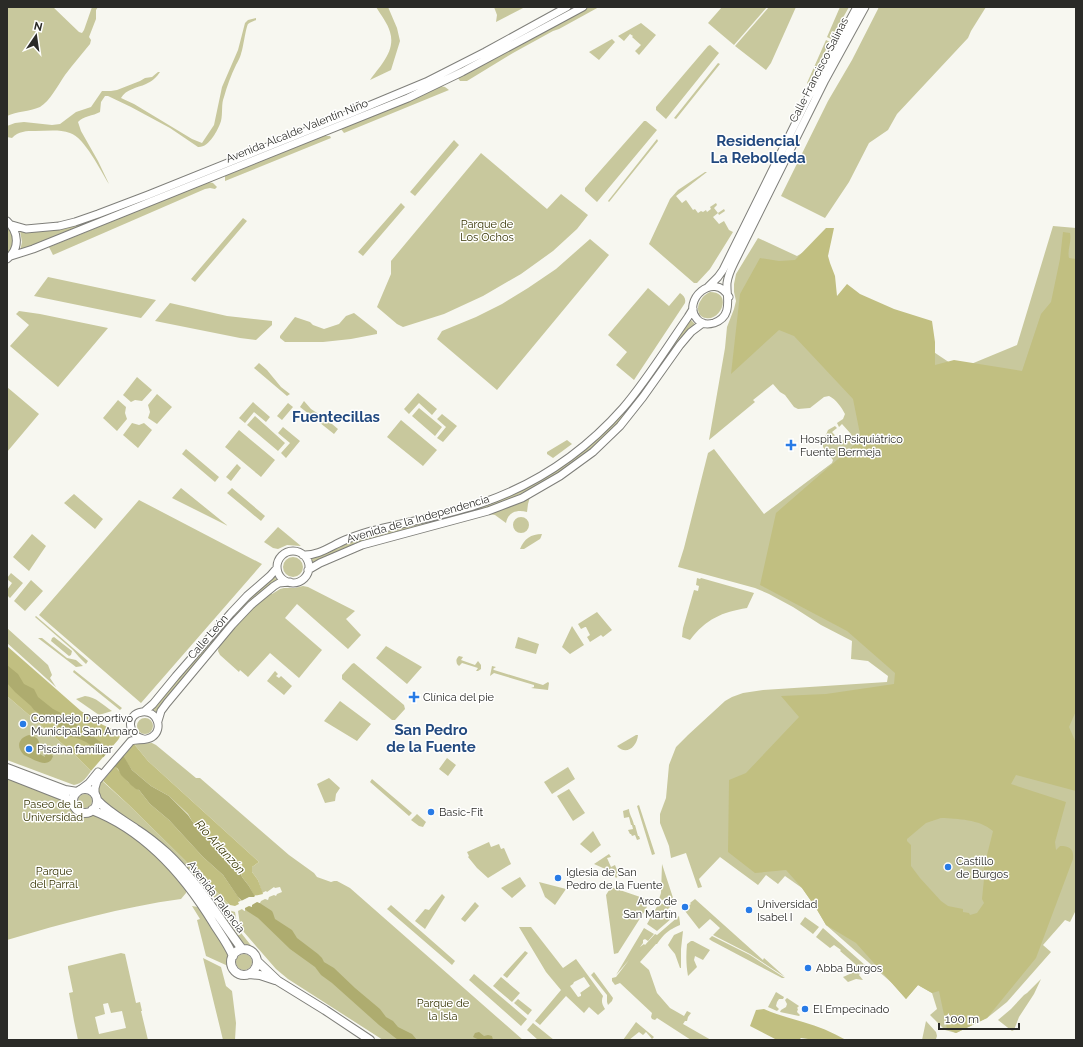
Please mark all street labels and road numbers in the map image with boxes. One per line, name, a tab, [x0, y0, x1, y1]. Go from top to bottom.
street label: Calle Francisco Salinas	[787, 15, 851, 125]
street label: Avenida Alcalde Valentín Niño	[224, 96, 370, 166]
street label: Avenida de la Independencia	[345, 492, 491, 546]
street label: Calle León	[185, 612, 231, 662]
street label: Avenida Palencia	[185, 858, 247, 936]

